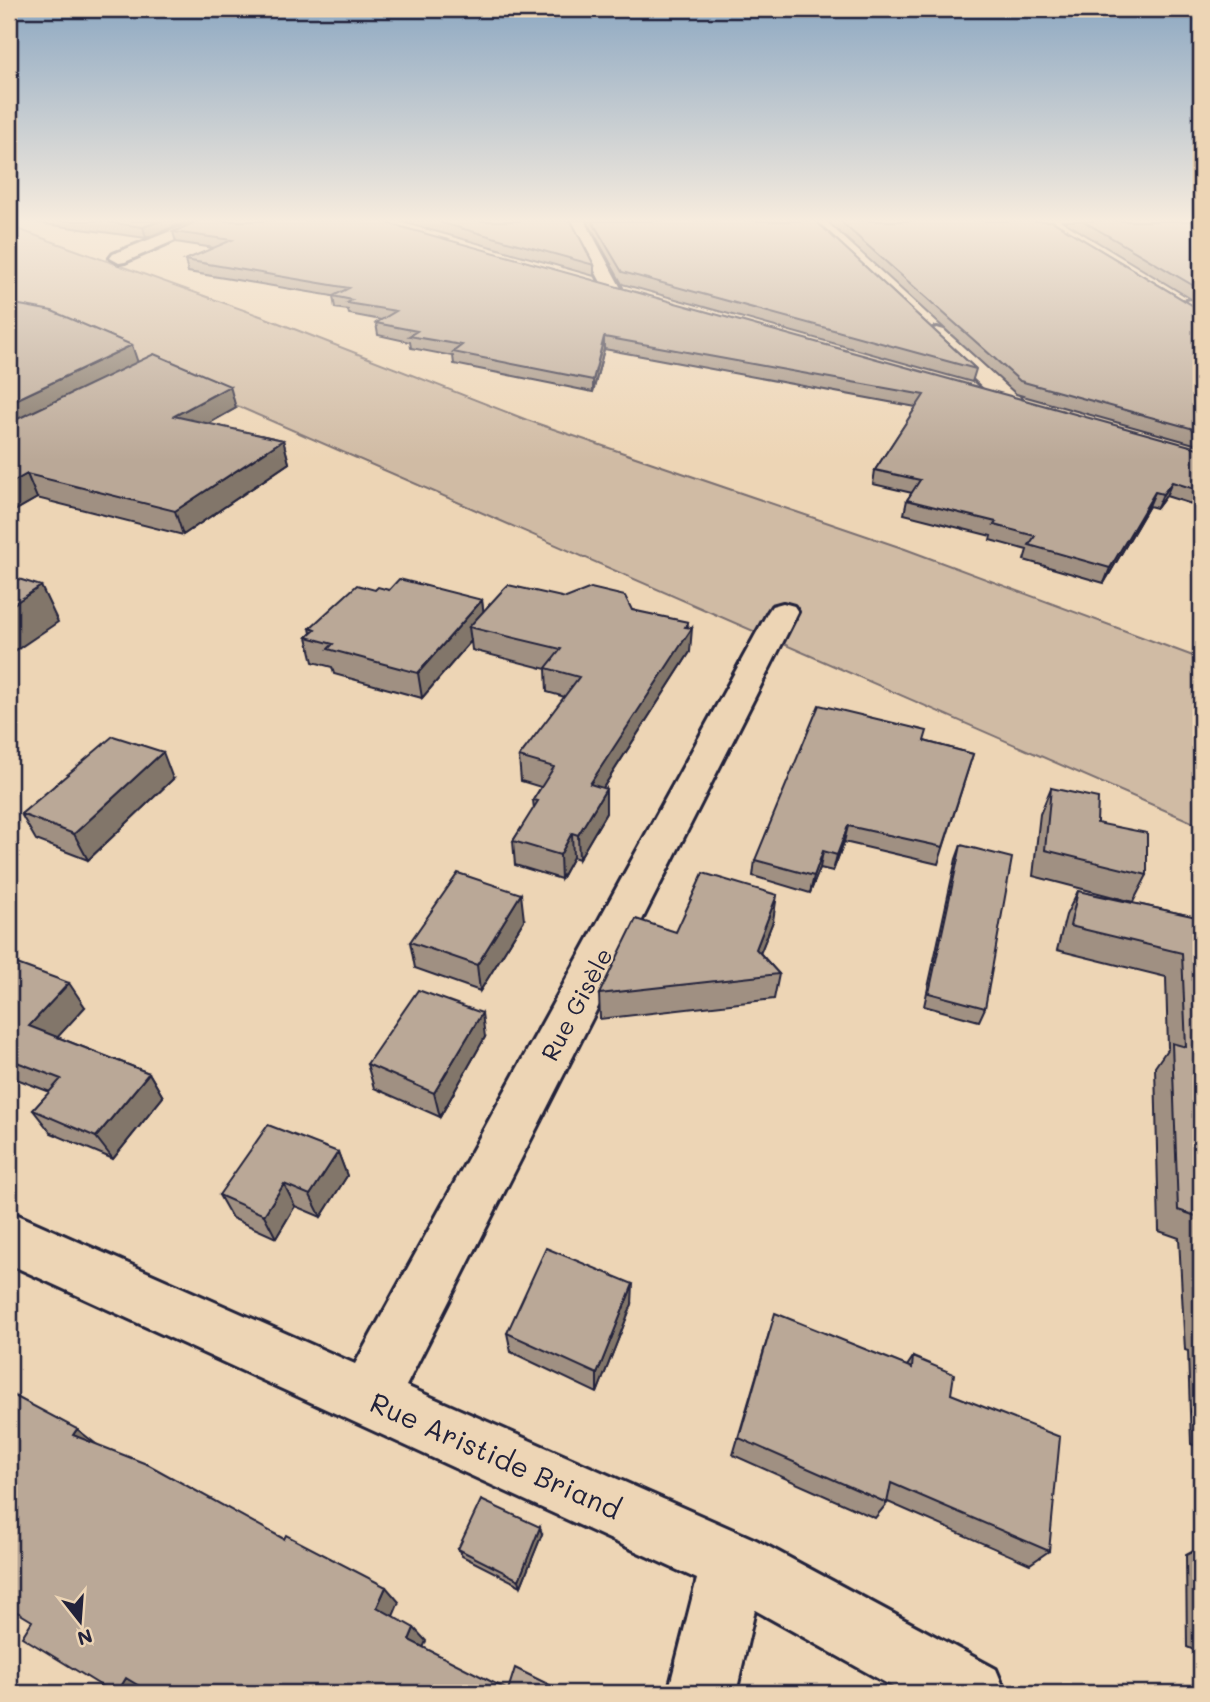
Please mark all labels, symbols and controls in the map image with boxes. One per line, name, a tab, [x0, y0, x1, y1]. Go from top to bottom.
street label: Rue Gisèle	[533, 942, 619, 1066]
street label: Rue Aristide Briand	[365, 1383, 627, 1527]
north arrow	[46, 1586, 116, 1656]
text: N	[75, 1624, 96, 1652]

